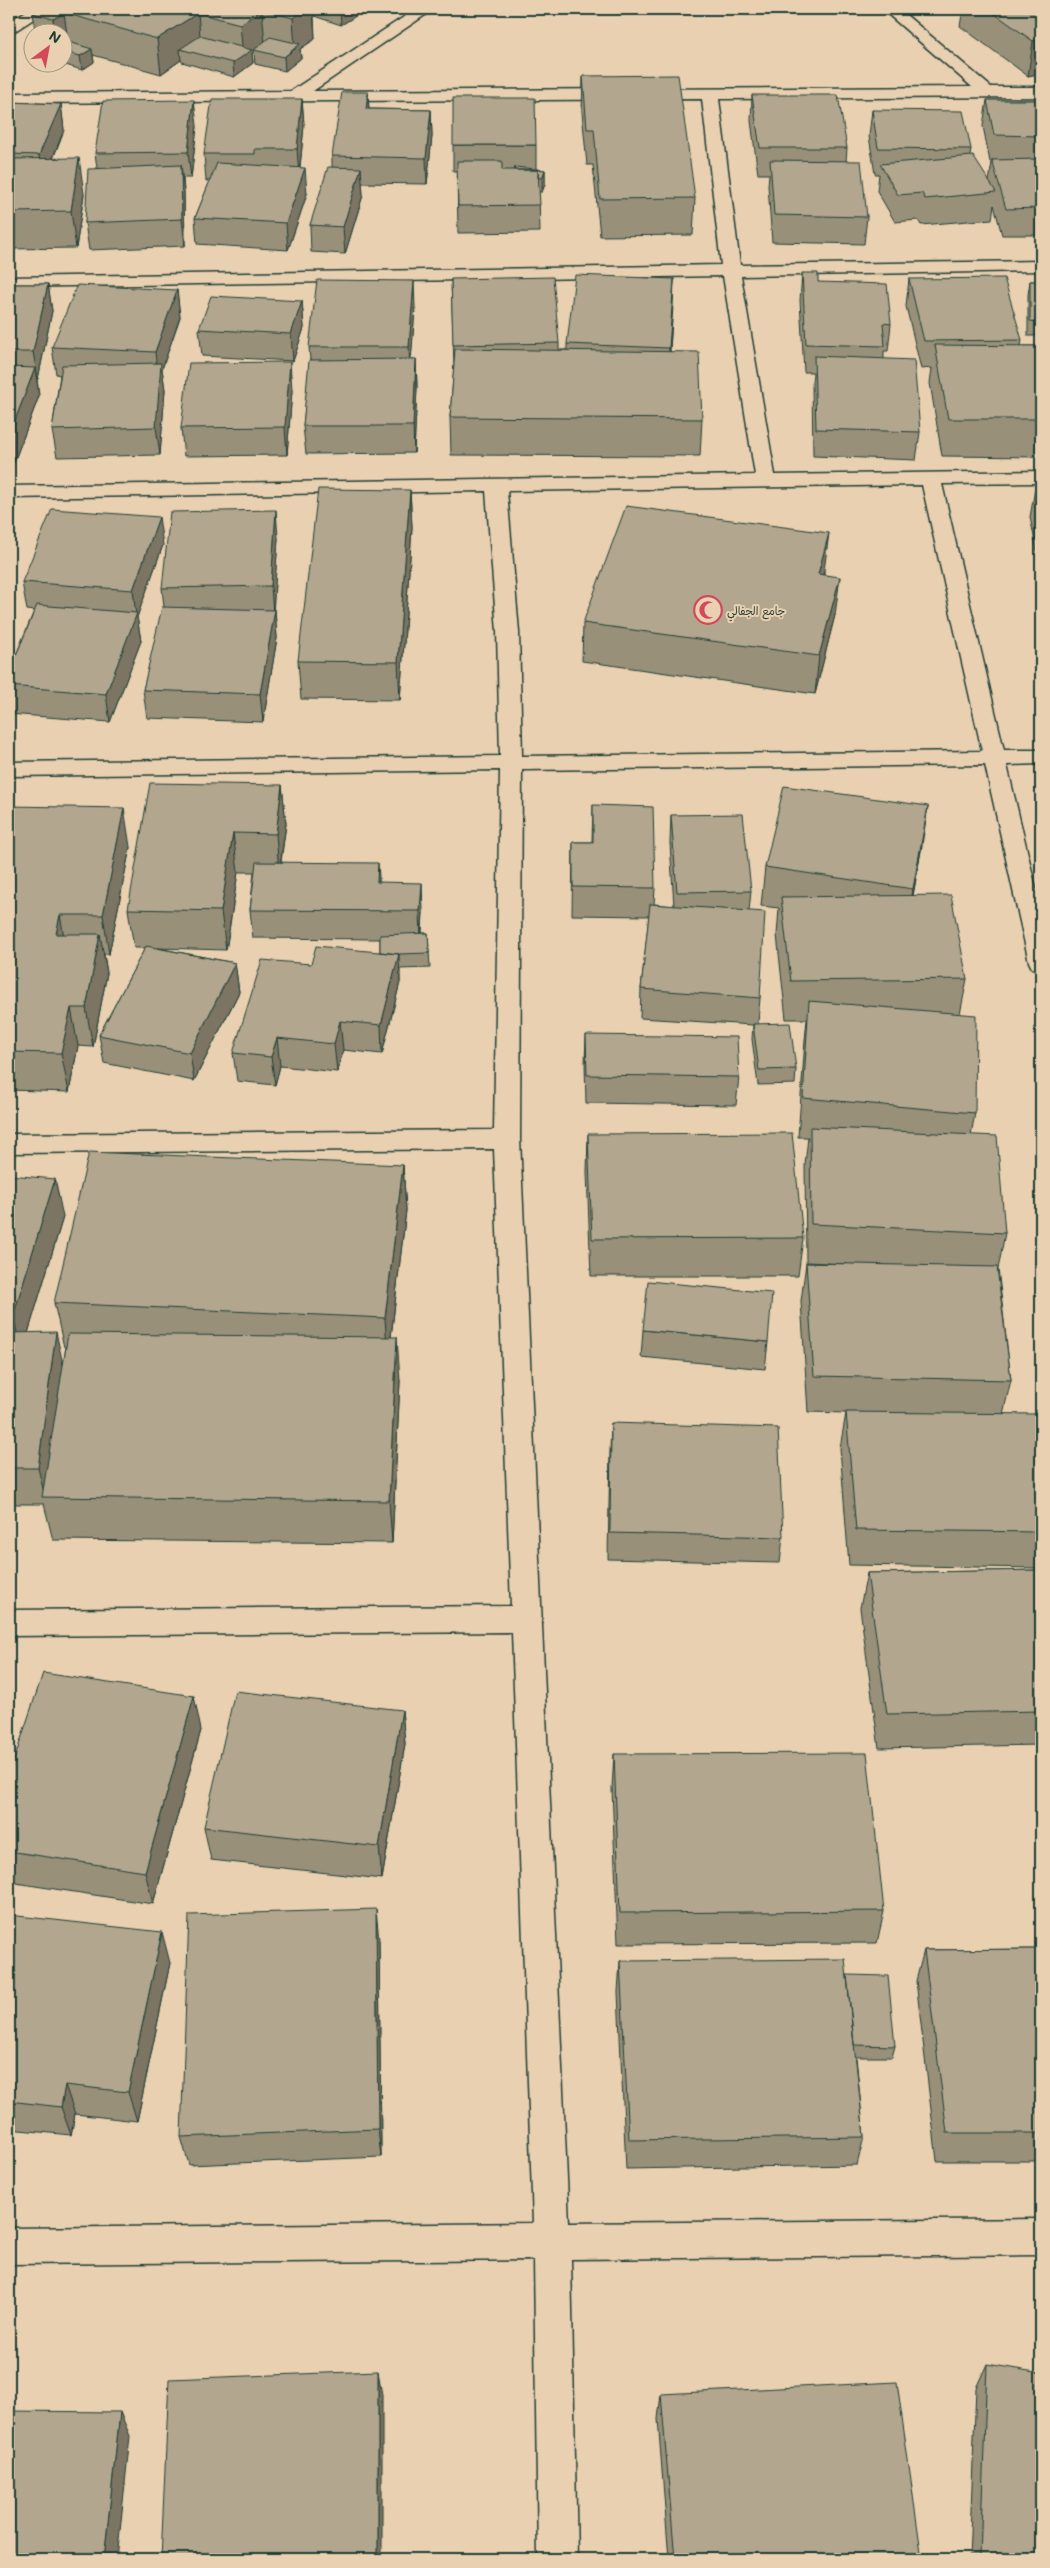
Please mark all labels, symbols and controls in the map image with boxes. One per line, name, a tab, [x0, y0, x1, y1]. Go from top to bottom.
north arrow	[22, 22, 72, 72]
text: N	[46, 26, 65, 47]
mosque icon: جامع الجفالي	[693, 595, 723, 625]
place label: جامع الجفالي	[727, 603, 785, 622]

